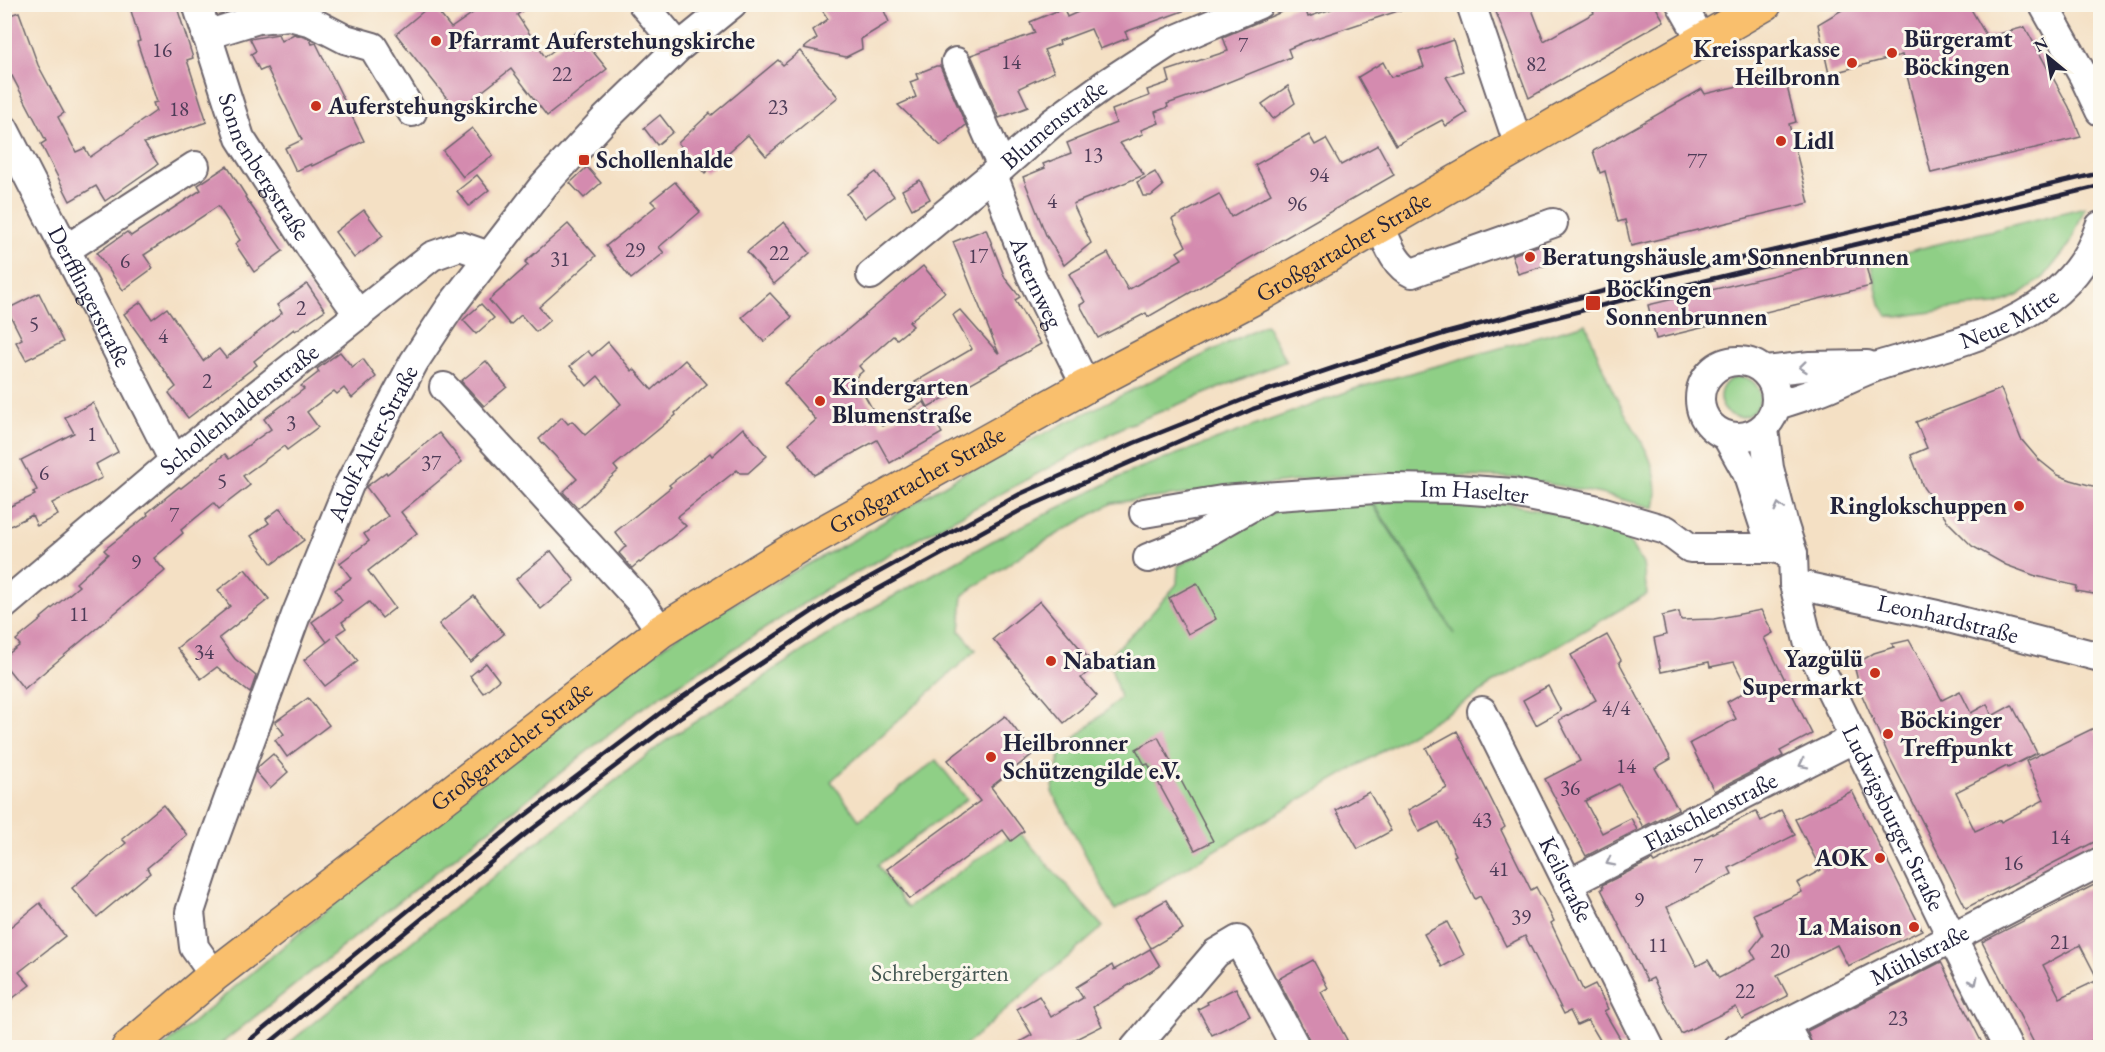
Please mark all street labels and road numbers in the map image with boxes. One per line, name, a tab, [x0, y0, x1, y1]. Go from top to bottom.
street label: Blumenstraße	[994, 72, 1113, 176]
street label: Sonnenbergstraße	[212, 89, 318, 246]
street label: Großgartacher Straße	[1250, 184, 1436, 309]
street label: Derfflingerstraße	[41, 220, 139, 372]
street label: Asternweg	[1003, 231, 1071, 334]
street label: Neue Mitte	[1955, 281, 2065, 356]
street label: Schollenhaldenstraße	[153, 336, 325, 482]
street label: Adolf-Alter-Straße	[319, 359, 425, 527]
street label: Großgartacher Straße	[823, 418, 1010, 541]
street label: Im Haselter	[1420, 472, 1531, 511]
street label: Leonhardstraße	[1875, 587, 2022, 650]
street label: Großgartacher Straße	[424, 673, 599, 818]
street label: Ludwigsburger Straße	[1835, 720, 1952, 916]
street label: Flaischlenstraße	[1638, 764, 1782, 858]
street label: Keilstraße	[1532, 831, 1601, 927]
street label: Mühlstraße	[1865, 916, 1974, 993]

